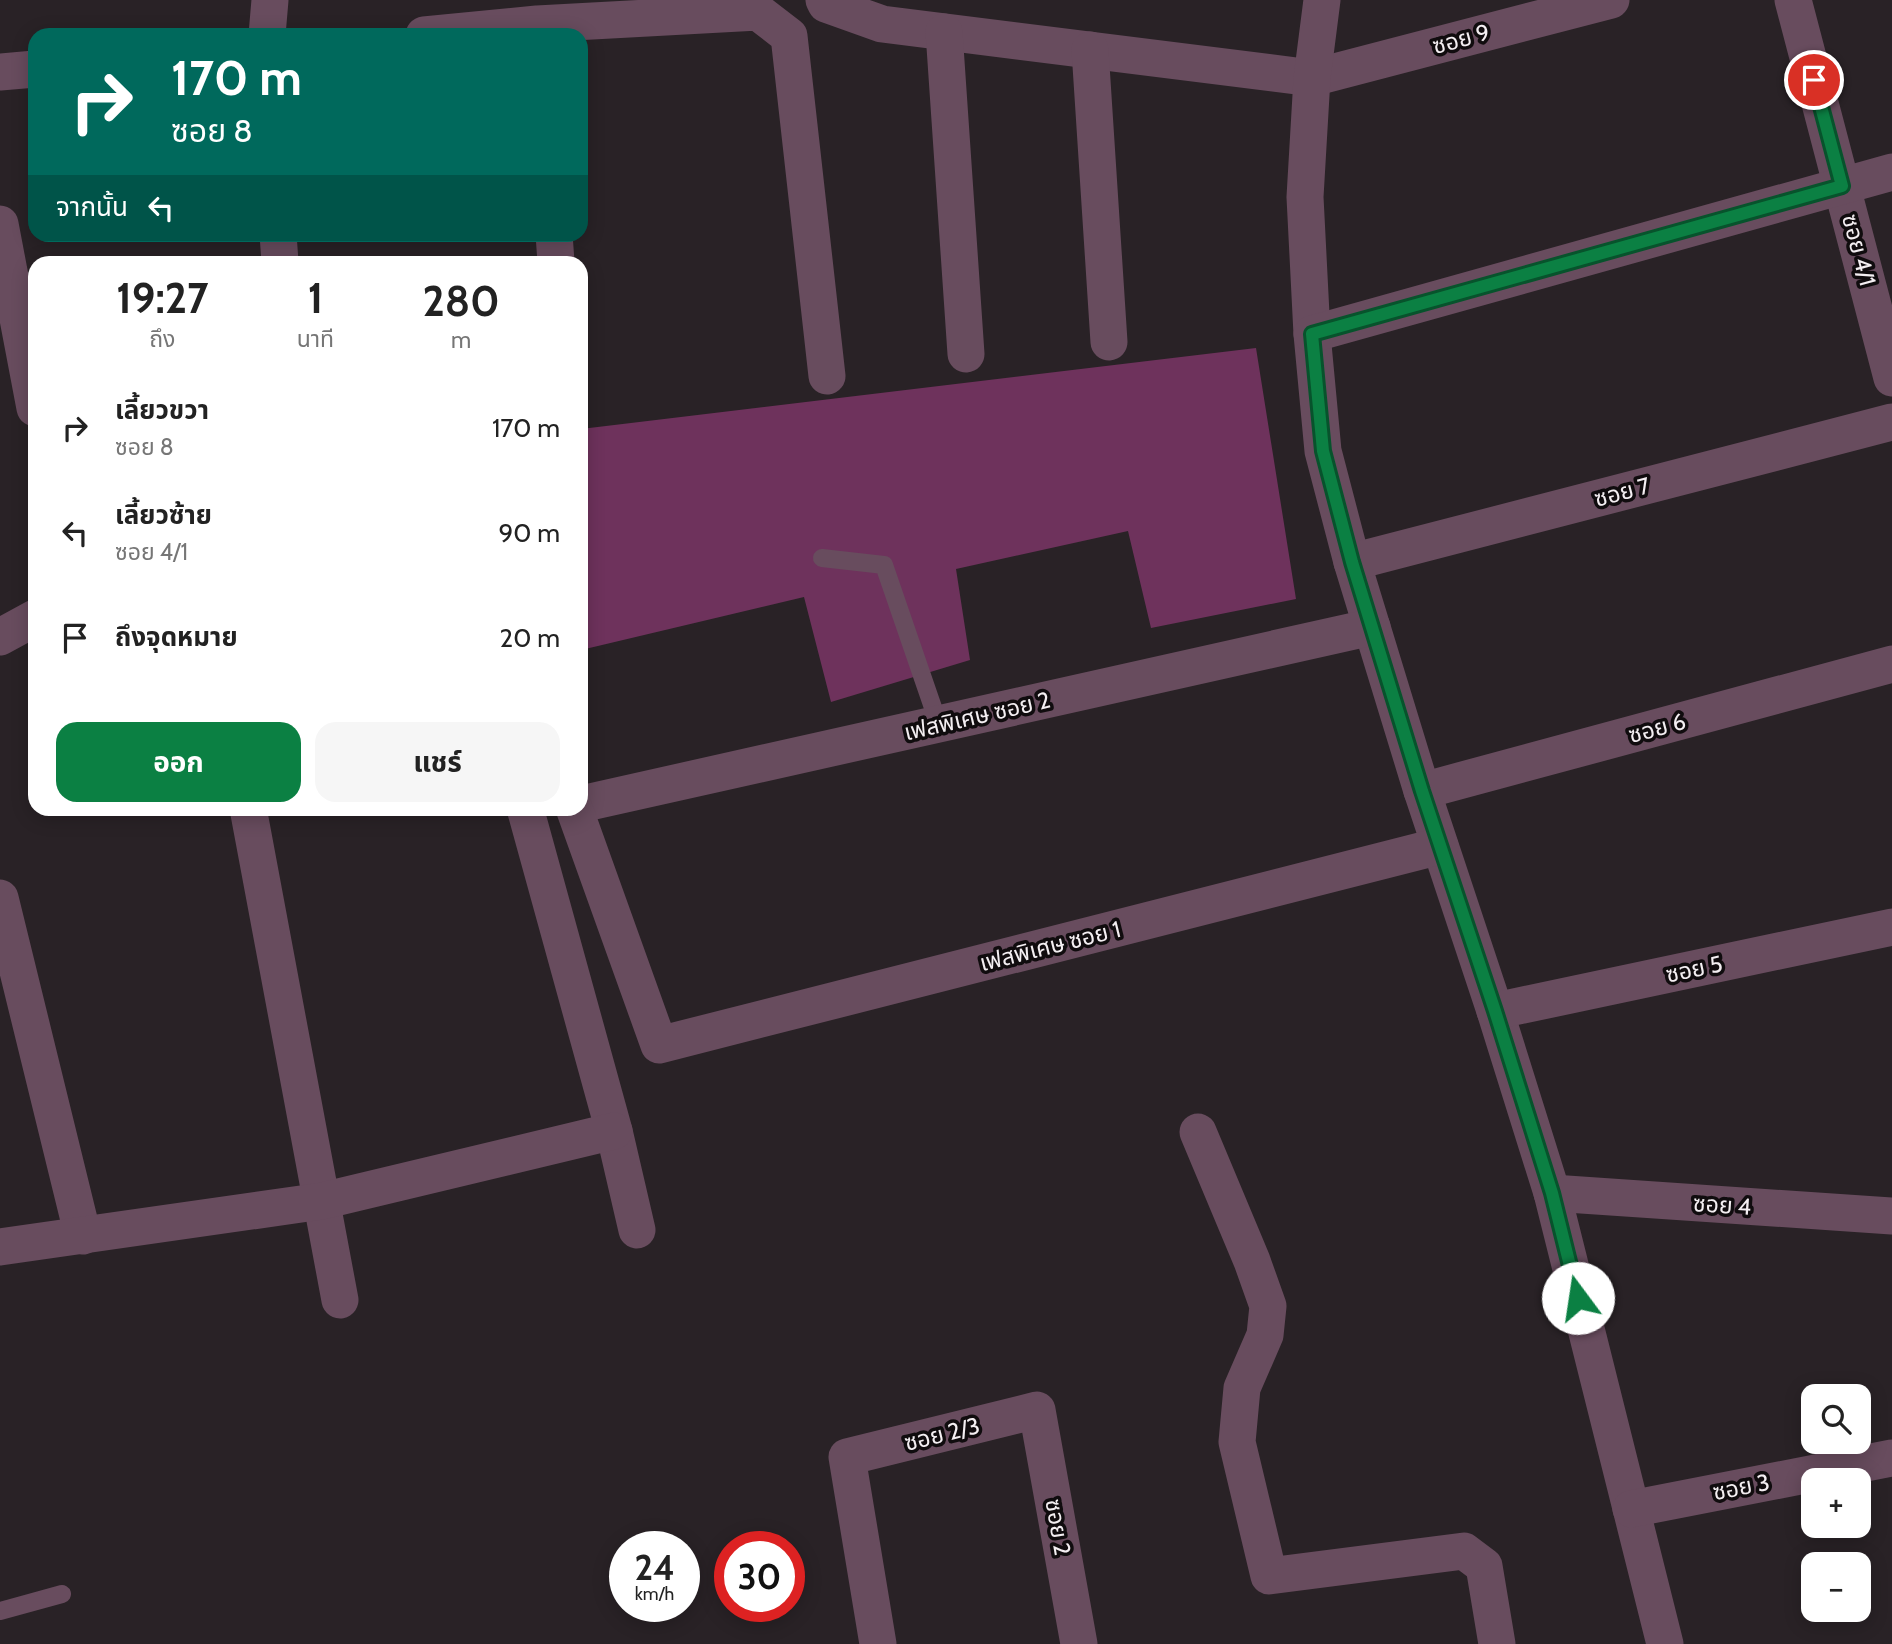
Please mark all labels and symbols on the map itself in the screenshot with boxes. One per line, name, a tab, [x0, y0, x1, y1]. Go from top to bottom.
street label: ซอย 9	[1429, 18, 1493, 60]
pin	[1784, 50, 1844, 110]
street label: ซอย 4/1	[1836, 211, 1882, 289]
street label: ซอย 7	[1591, 471, 1653, 513]
street label: เฟสพิเศษ ซอย 2	[901, 686, 1053, 746]
street label: ซอย 6	[1625, 707, 1689, 749]
street label: เฟสพิเศษ ซอย 1	[977, 915, 1123, 977]
street label: ซอย 5	[1663, 949, 1725, 989]
street label: ซอย 4	[1692, 1189, 1752, 1221]
position arrow	[1541, 1261, 1615, 1335]
street label: ซอย 2/3	[901, 1411, 983, 1457]
street label: ซอย 3	[1710, 1468, 1772, 1506]
street label: ซอย 2	[1039, 1497, 1077, 1557]
speed limit sign: 30	[714, 1531, 805, 1622]

